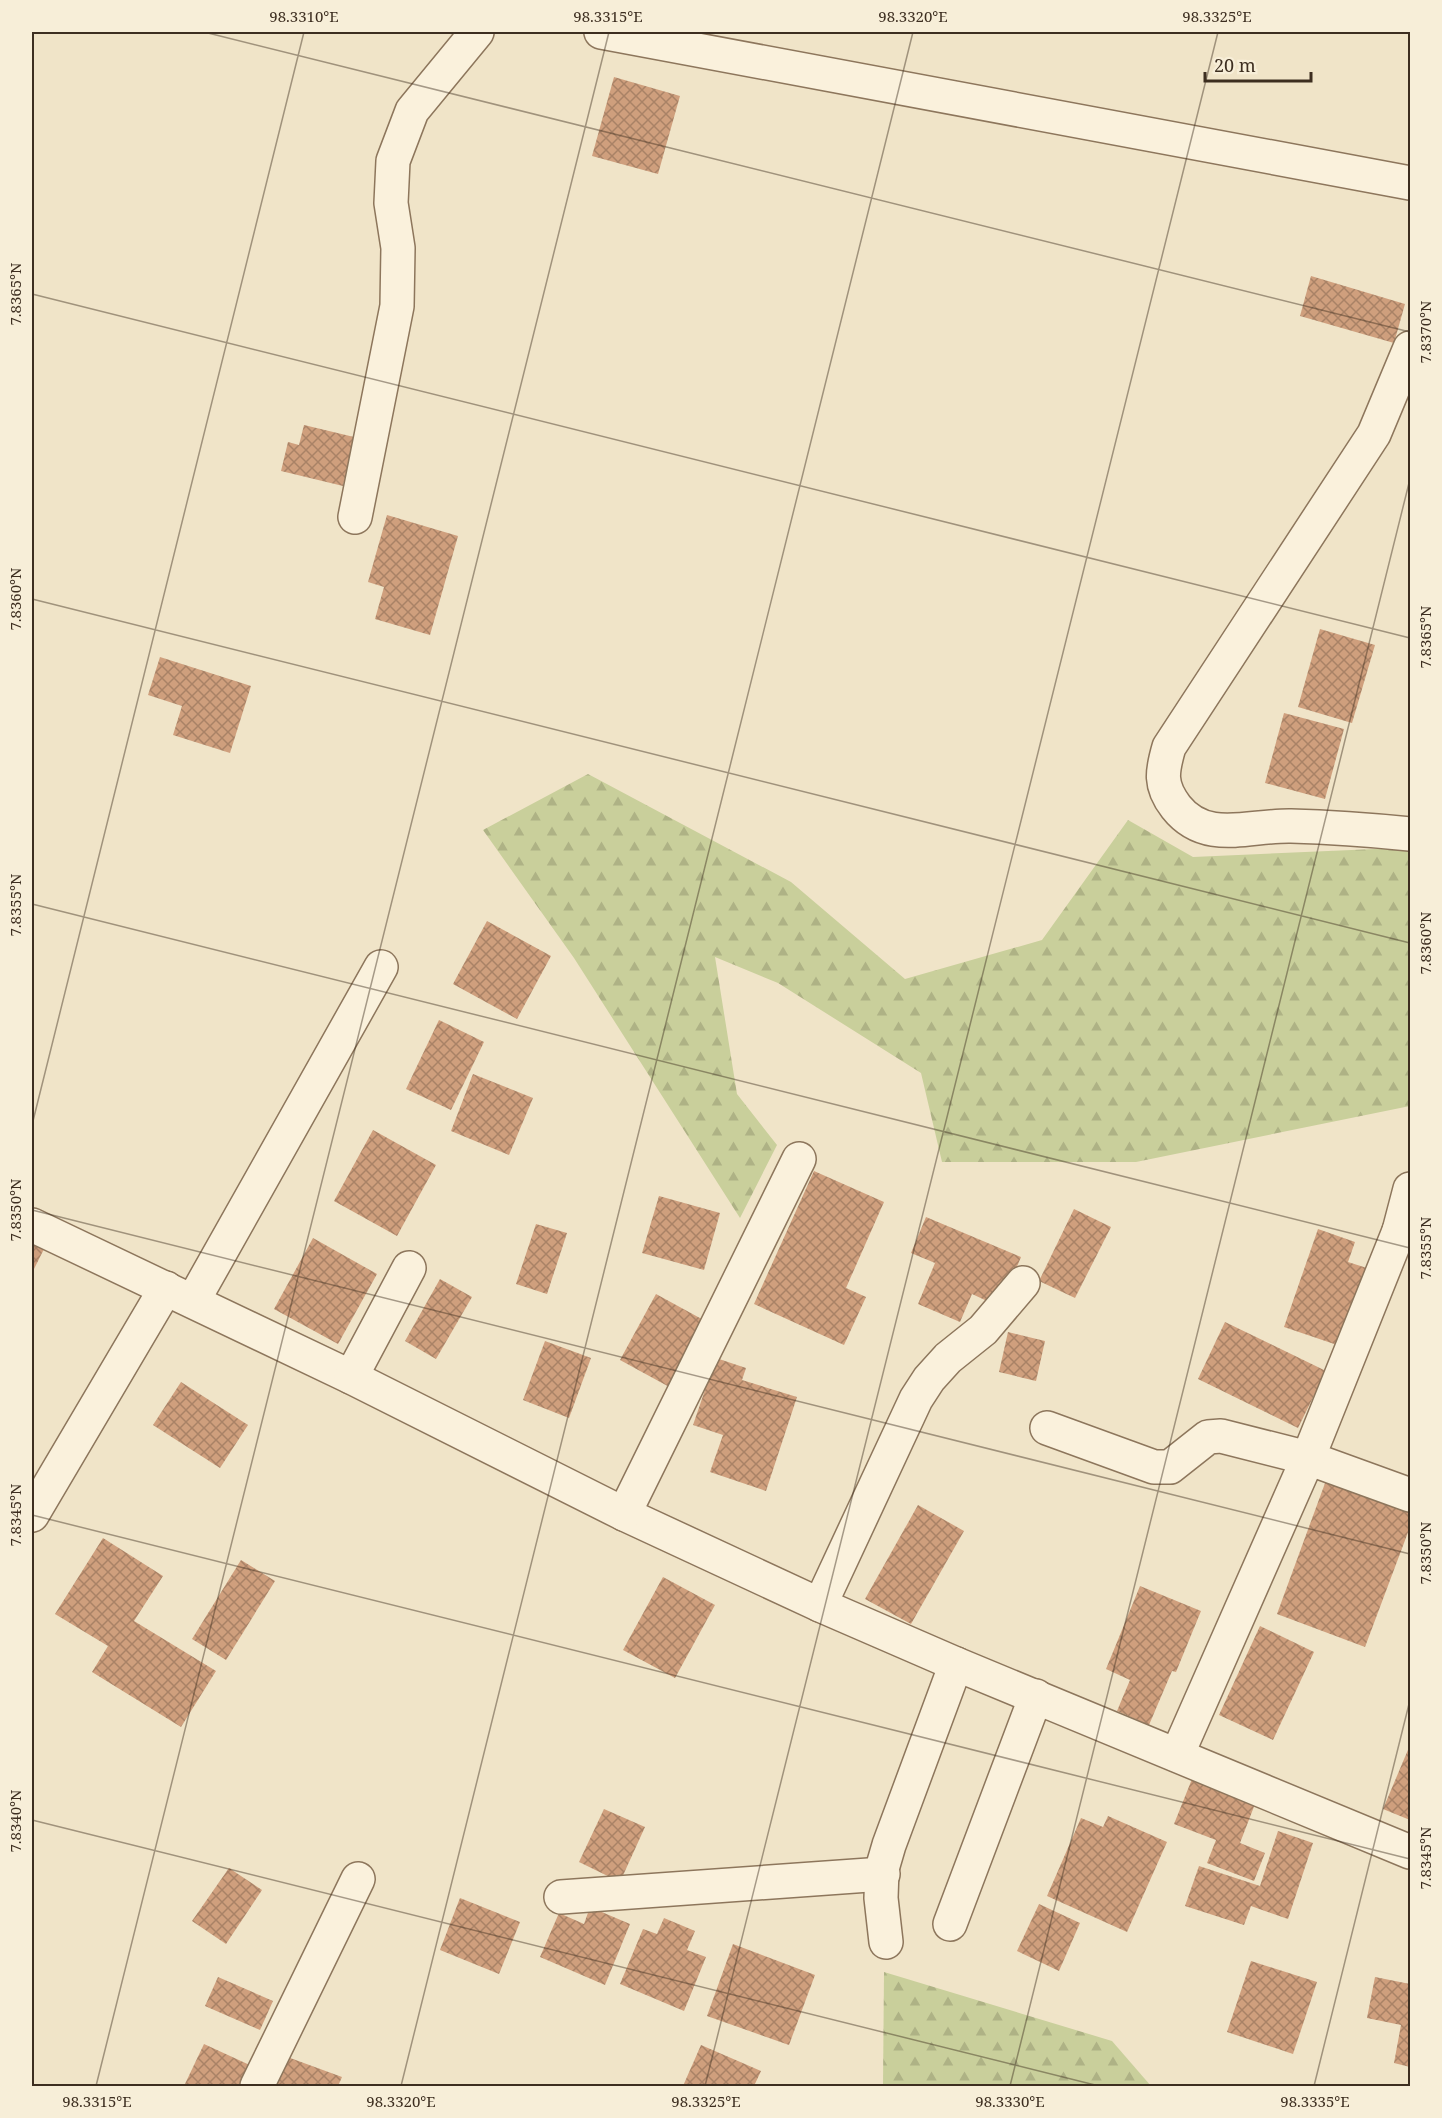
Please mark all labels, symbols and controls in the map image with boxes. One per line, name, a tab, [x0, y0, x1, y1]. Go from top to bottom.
text: 98.3310°E	[269, 6, 339, 26]
text: 98.3315°E	[573, 6, 643, 26]
text: 98.3320°E	[878, 6, 948, 26]
text: 98.3325°E	[1182, 6, 1252, 26]
scale bar	[1205, 45, 1312, 83]
text: 20 m	[1214, 53, 1256, 77]
text: 7.8365°N	[5, 262, 25, 326]
text: 7.8370°N	[1415, 300, 1435, 364]
text: 7.8360°N	[5, 567, 25, 631]
text: 7.8365°N	[1415, 605, 1435, 669]
text: 7.8355°N	[5, 873, 25, 937]
text: 7.8360°N	[1415, 911, 1435, 975]
text: 7.8350°N	[5, 1178, 25, 1242]
text: 7.8355°N	[1415, 1216, 1435, 1280]
text: 7.8345°N	[5, 1483, 25, 1547]
text: 7.8350°N	[1415, 1521, 1435, 1585]
text: 7.8340°N	[5, 1789, 25, 1853]
text: 7.8345°N	[1415, 1826, 1435, 1890]
text: 98.3315°E	[62, 2091, 132, 2111]
text: 98.3320°E	[366, 2091, 436, 2111]
text: 98.3325°E	[671, 2091, 741, 2111]
text: 98.3330°E	[975, 2091, 1045, 2111]
text: 98.3335°E	[1280, 2091, 1350, 2111]

